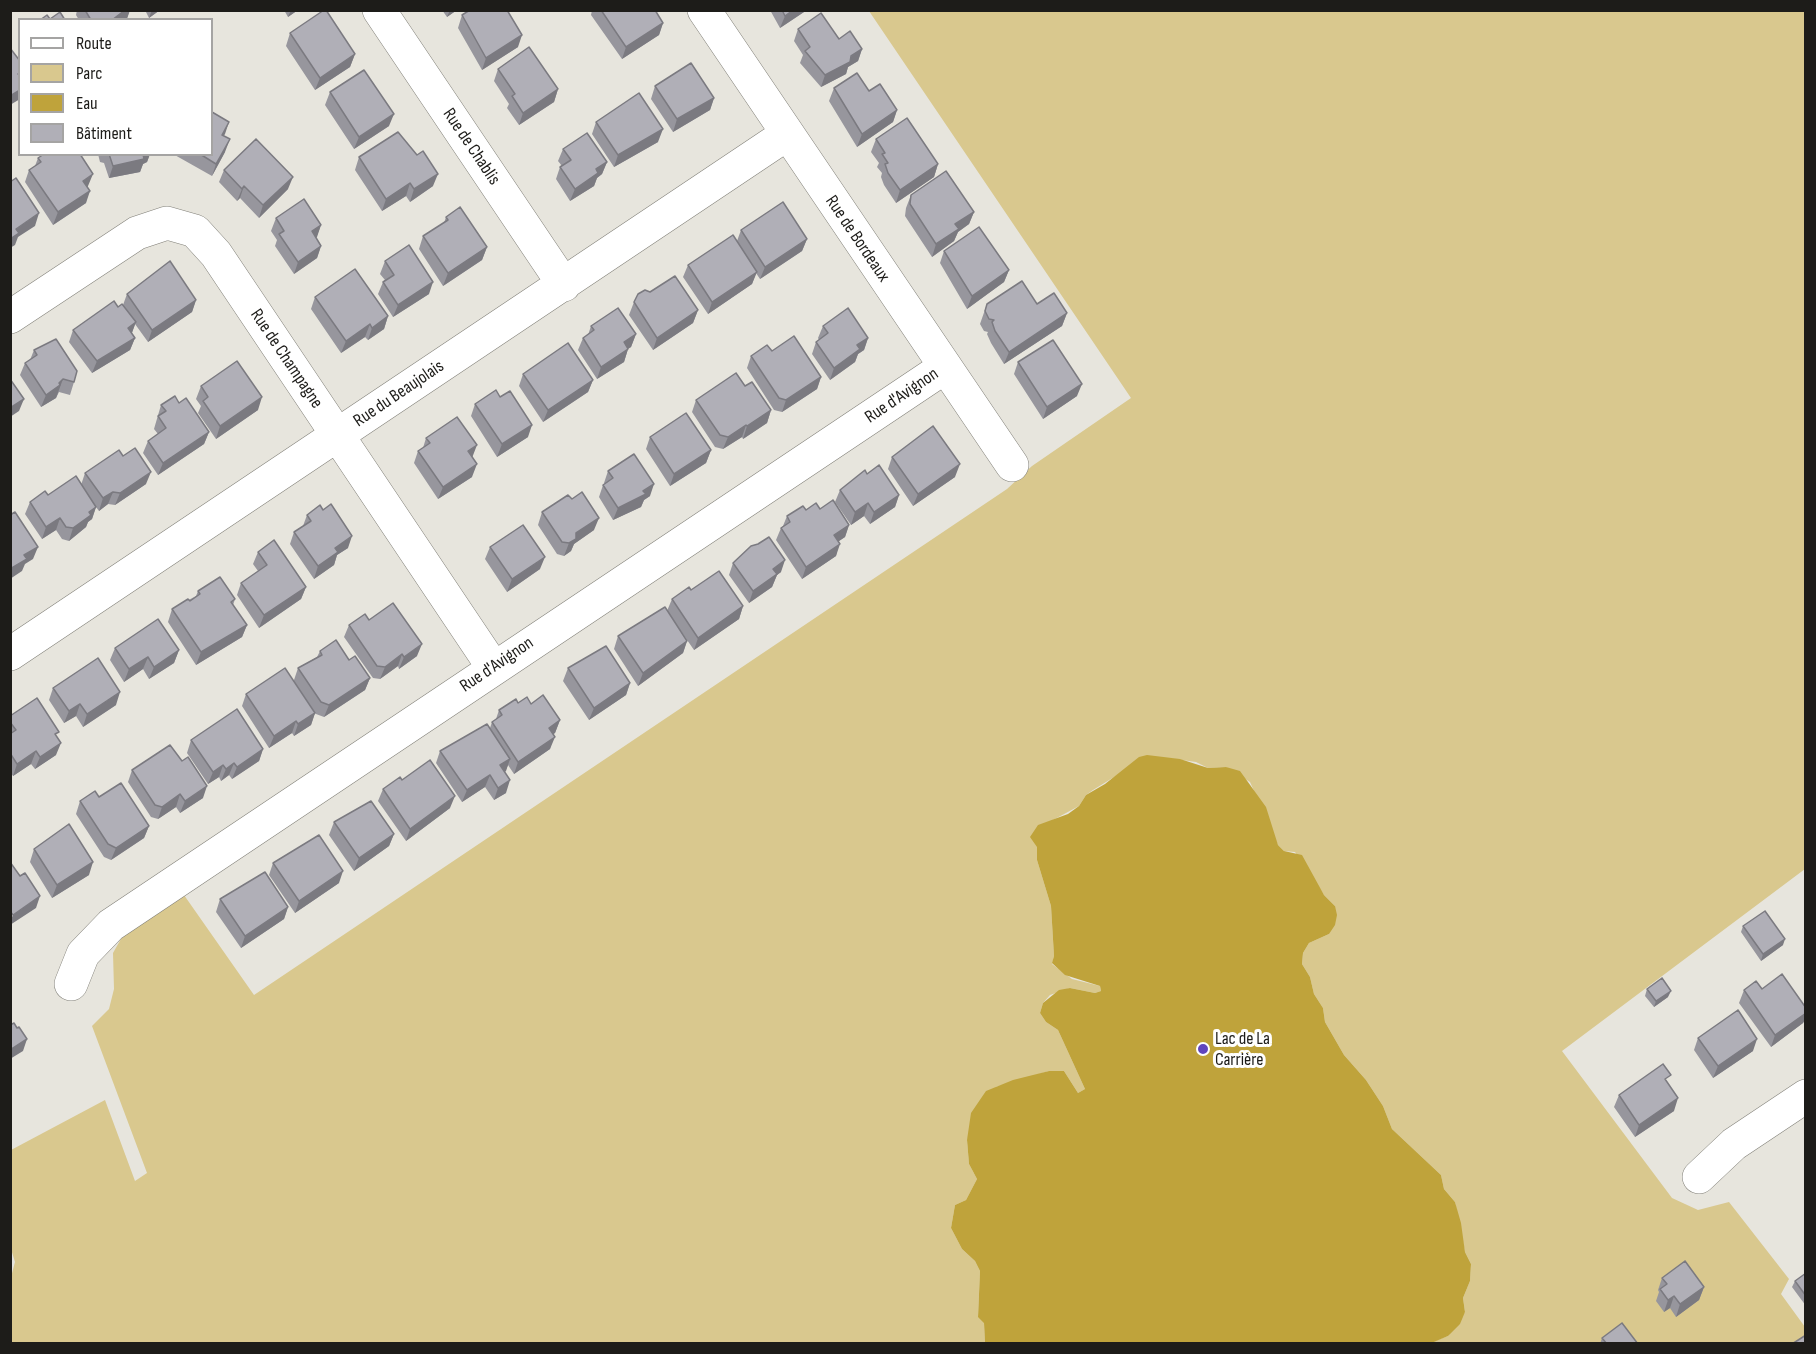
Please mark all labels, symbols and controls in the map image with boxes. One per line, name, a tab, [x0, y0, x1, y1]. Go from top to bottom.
legend	[18, 18, 213, 156]
text: Route	[76, 33, 112, 54]
text: Parc	[76, 63, 102, 84]
text: Eau	[76, 93, 98, 114]
street label: Rue de Chablis	[437, 105, 505, 189]
text: Bâtiment	[76, 123, 132, 144]
street label: Rue de Bordeaux	[820, 192, 894, 286]
street label: Rue de Champagne	[245, 305, 327, 413]
street label: Rue du Beaujolais	[350, 356, 448, 432]
street label: Rue d'Avignon	[861, 364, 943, 428]
street label: Rue d'Avignon	[456, 633, 538, 697]
place label: Lac de La Carrière	[1215, 1028, 1270, 1070]
marker: Lac de La Carrière	[1196, 1042, 1210, 1056]

